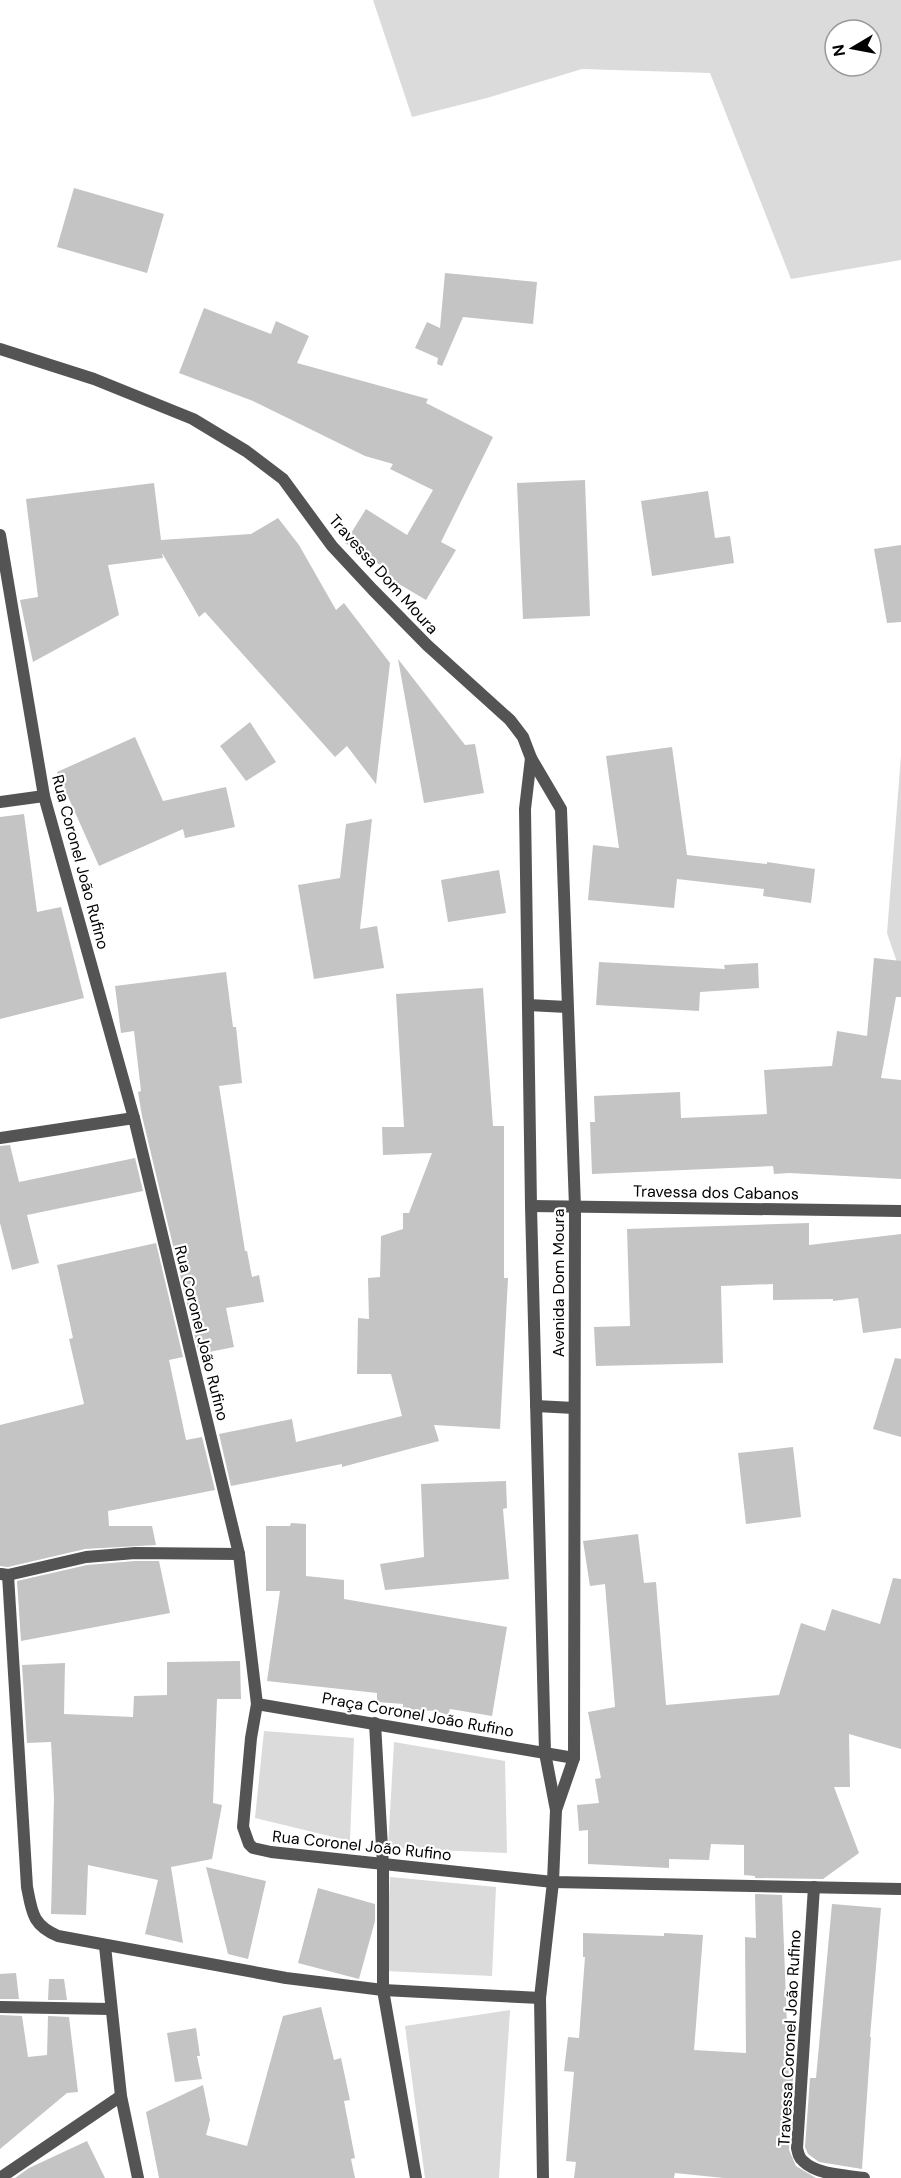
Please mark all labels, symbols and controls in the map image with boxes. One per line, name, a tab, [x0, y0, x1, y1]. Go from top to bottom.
north arrow	[823, 18, 883, 78]
text: N	[827, 43, 850, 58]
street label: Travessa Dom Moura	[324, 510, 443, 639]
street label: Rua Coronel João Rufino	[47, 772, 114, 952]
street label: Travessa dos Cabanos	[633, 1181, 799, 1204]
street label: Avenida Dom Moura	[548, 1209, 569, 1357]
street label: Rua Coronel João Rufino	[170, 1243, 233, 1423]
street label: Praça Coronel João Rufino	[320, 1687, 516, 1742]
street label: Rua Coronel João Rufino	[271, 1826, 453, 1865]
street label: Travessa Coronel João Rufino	[773, 1929, 806, 2147]

